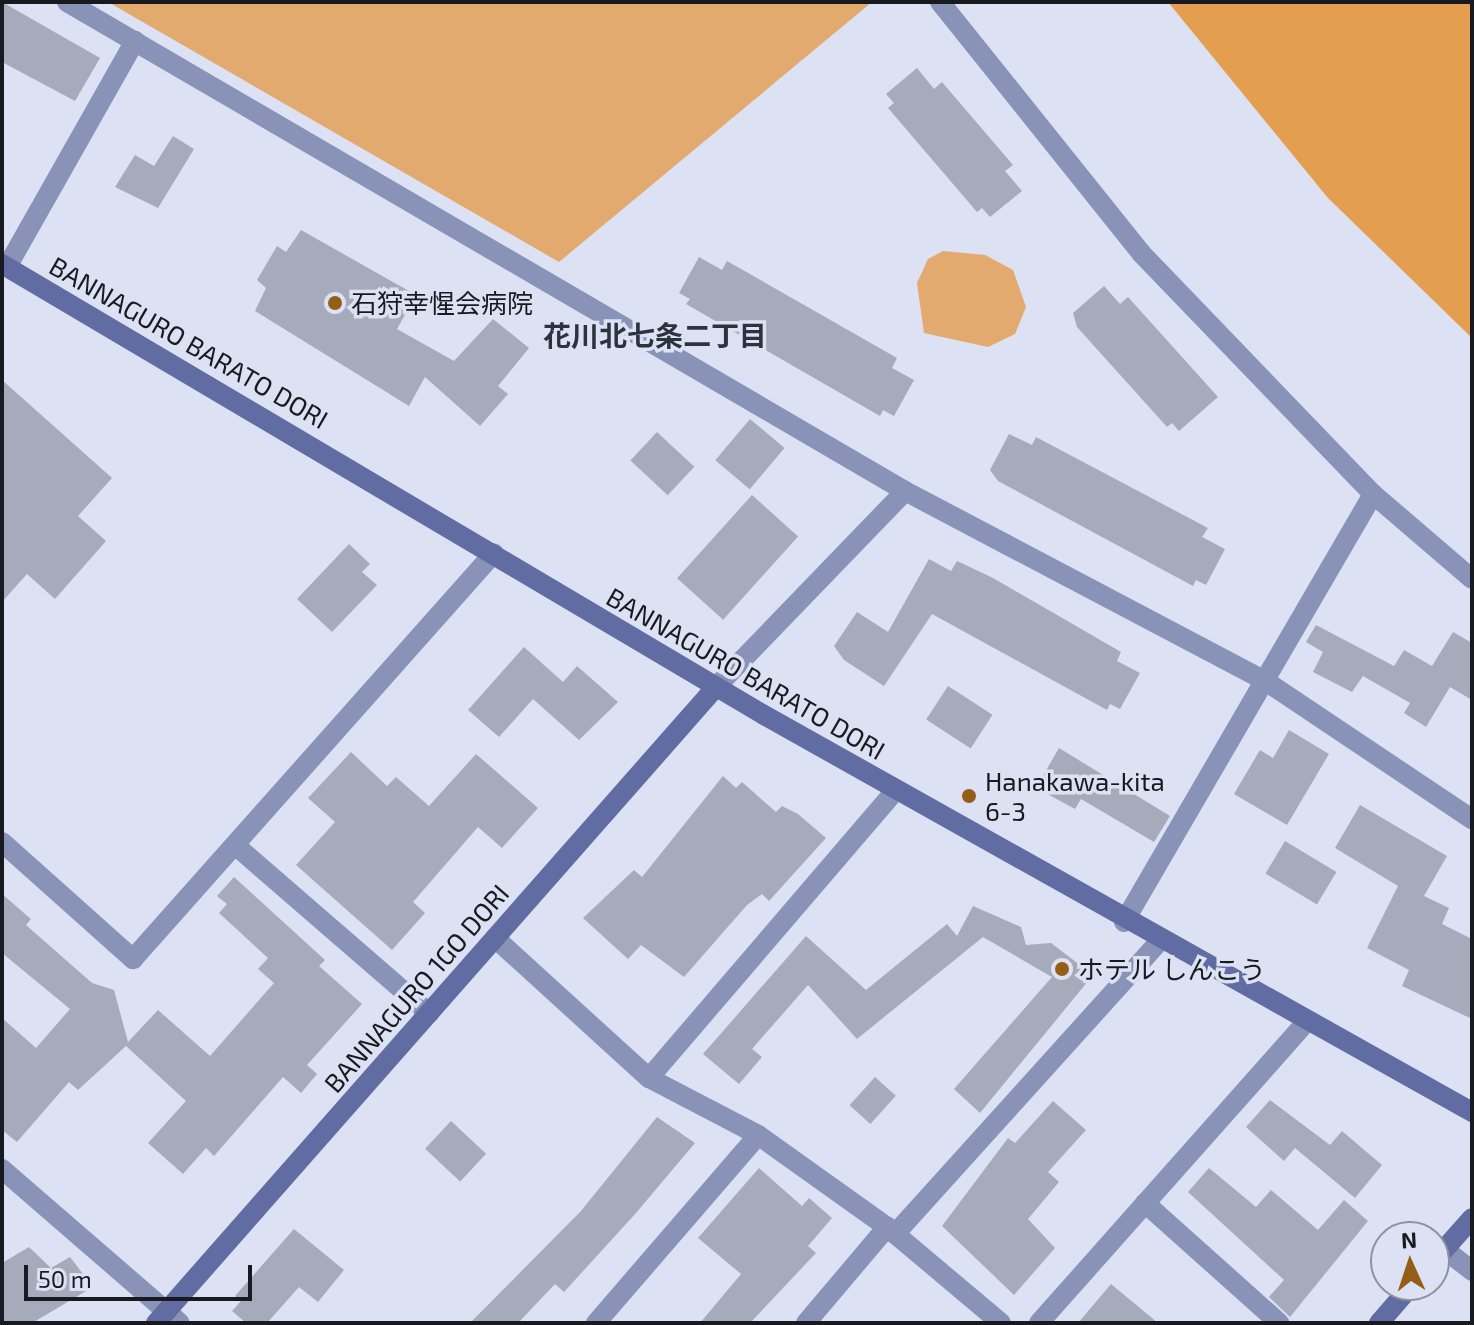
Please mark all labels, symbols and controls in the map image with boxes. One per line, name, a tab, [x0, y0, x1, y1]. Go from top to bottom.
street label: BANNAGURO BARATO DORI	[44, 249, 334, 435]
place label: 石狩幸惺会病院	[351, 287, 533, 319]
marker: 石狩幸惺会病院	[326, 294, 344, 312]
district label: 花川北七条二丁目	[543, 318, 767, 352]
street label: BANNAGURO BARATO DORI	[601, 580, 891, 766]
place label: Hanakawa-kita 6-3	[985, 765, 1165, 826]
marker: Hanakawa-kita 6-3	[960, 787, 978, 805]
street label: BANNAGURO 1GO DORI	[317, 878, 515, 1098]
place label: ホテル しんこう	[1078, 953, 1266, 985]
marker: ホテル しんこう	[1053, 960, 1071, 978]
north arrow	[1370, 1221, 1450, 1301]
text: N	[1400, 1226, 1417, 1252]
scale bar	[28, 1249, 256, 1299]
text: 50 m	[38, 1264, 92, 1293]

